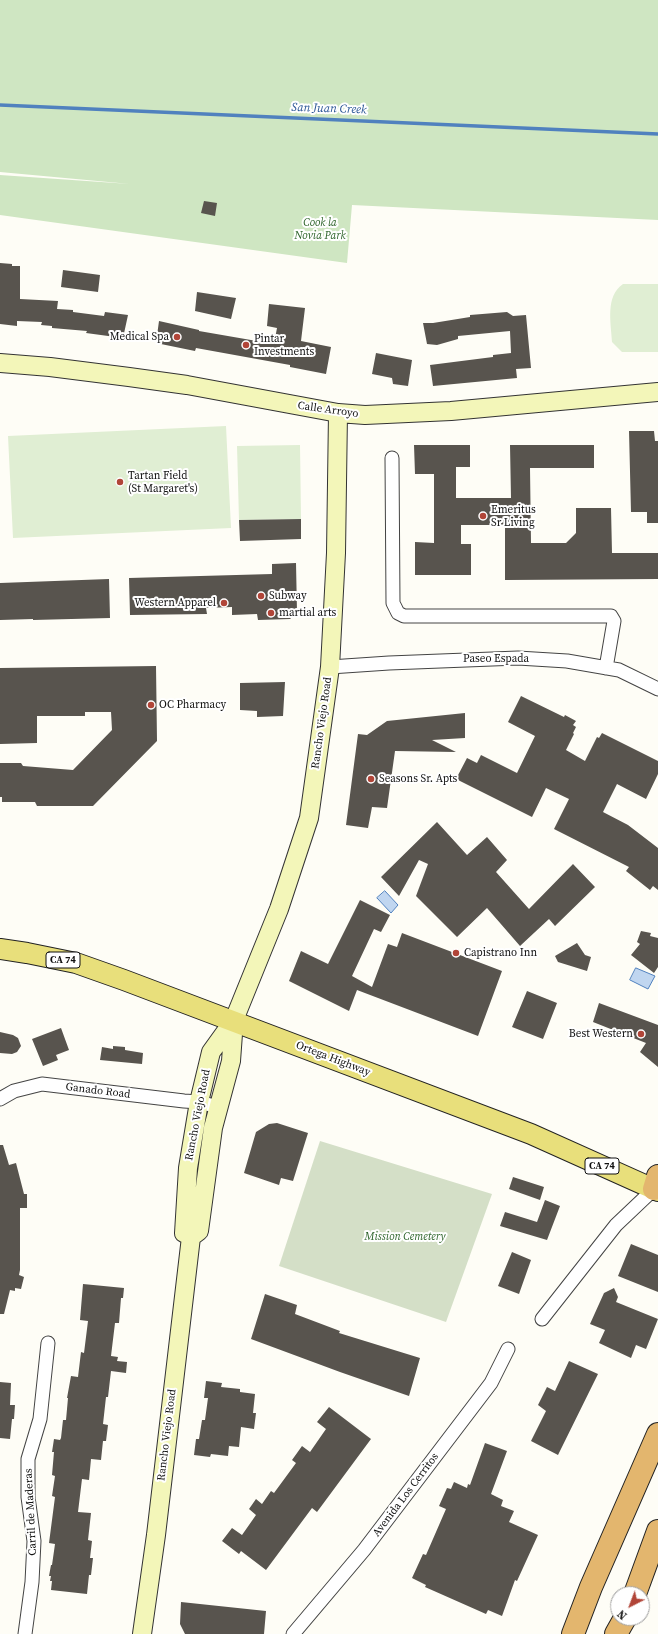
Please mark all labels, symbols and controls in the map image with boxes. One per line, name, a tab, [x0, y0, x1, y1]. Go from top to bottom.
water label: San Juan Creek	[291, 100, 367, 118]
park label: Cook la Novia Park	[294, 216, 346, 242]
place label: Medical Spa	[110, 330, 169, 344]
marker: Medical Spa	[172, 332, 182, 342]
place label: Pintar Investments	[254, 332, 314, 358]
marker: Pintar Investments	[241, 340, 251, 350]
street label: Calle Arroyo	[297, 399, 359, 421]
place label: Tartan Field (St Margaret's)	[128, 469, 198, 495]
marker: Tartan Field (St Margaret's)	[115, 477, 125, 487]
place label: Emeritus Sr Living	[491, 503, 536, 529]
marker: Emeritus Sr Living	[478, 511, 488, 521]
place label: Subway	[269, 589, 307, 603]
marker: Subway	[256, 591, 266, 601]
place label: Western Apparel	[134, 596, 216, 610]
marker: Western Apparel	[219, 598, 229, 608]
place label: martial arts	[279, 606, 336, 620]
marker: martial arts	[266, 608, 276, 618]
street label: Paseo Espada	[463, 652, 529, 666]
street label: Rancho Viejo Road	[309, 676, 335, 770]
place label: OC Pharmacy	[159, 698, 226, 712]
marker: OC Pharmacy	[146, 700, 156, 710]
place label: Seasons Sr. Apts	[379, 772, 457, 786]
marker: Seasons Sr. Apts	[366, 774, 376, 784]
place label: Capistrano Inn	[464, 946, 537, 960]
marker: Capistrano Inn	[451, 948, 461, 958]
road number: CA 74	[46, 952, 80, 968]
place label: Best Western	[569, 1027, 633, 1041]
marker: Best Western	[636, 1029, 646, 1039]
street label: Ortega Highway	[294, 1039, 372, 1079]
street label: Rancho Viejo Road	[183, 1068, 213, 1162]
street label: Ganado Road	[65, 1080, 131, 1102]
road number: CA 74	[585, 1158, 619, 1174]
park label: Mission Cemetery	[364, 1230, 446, 1244]
street label: Rancho Viejo Road	[155, 1388, 179, 1482]
street label: Avenida Los Cerritos	[370, 1451, 442, 1539]
street label: Carril de Maderas	[22, 1468, 40, 1556]
north arrow	[610, 1586, 650, 1626]
text: N	[614, 1606, 630, 1623]

